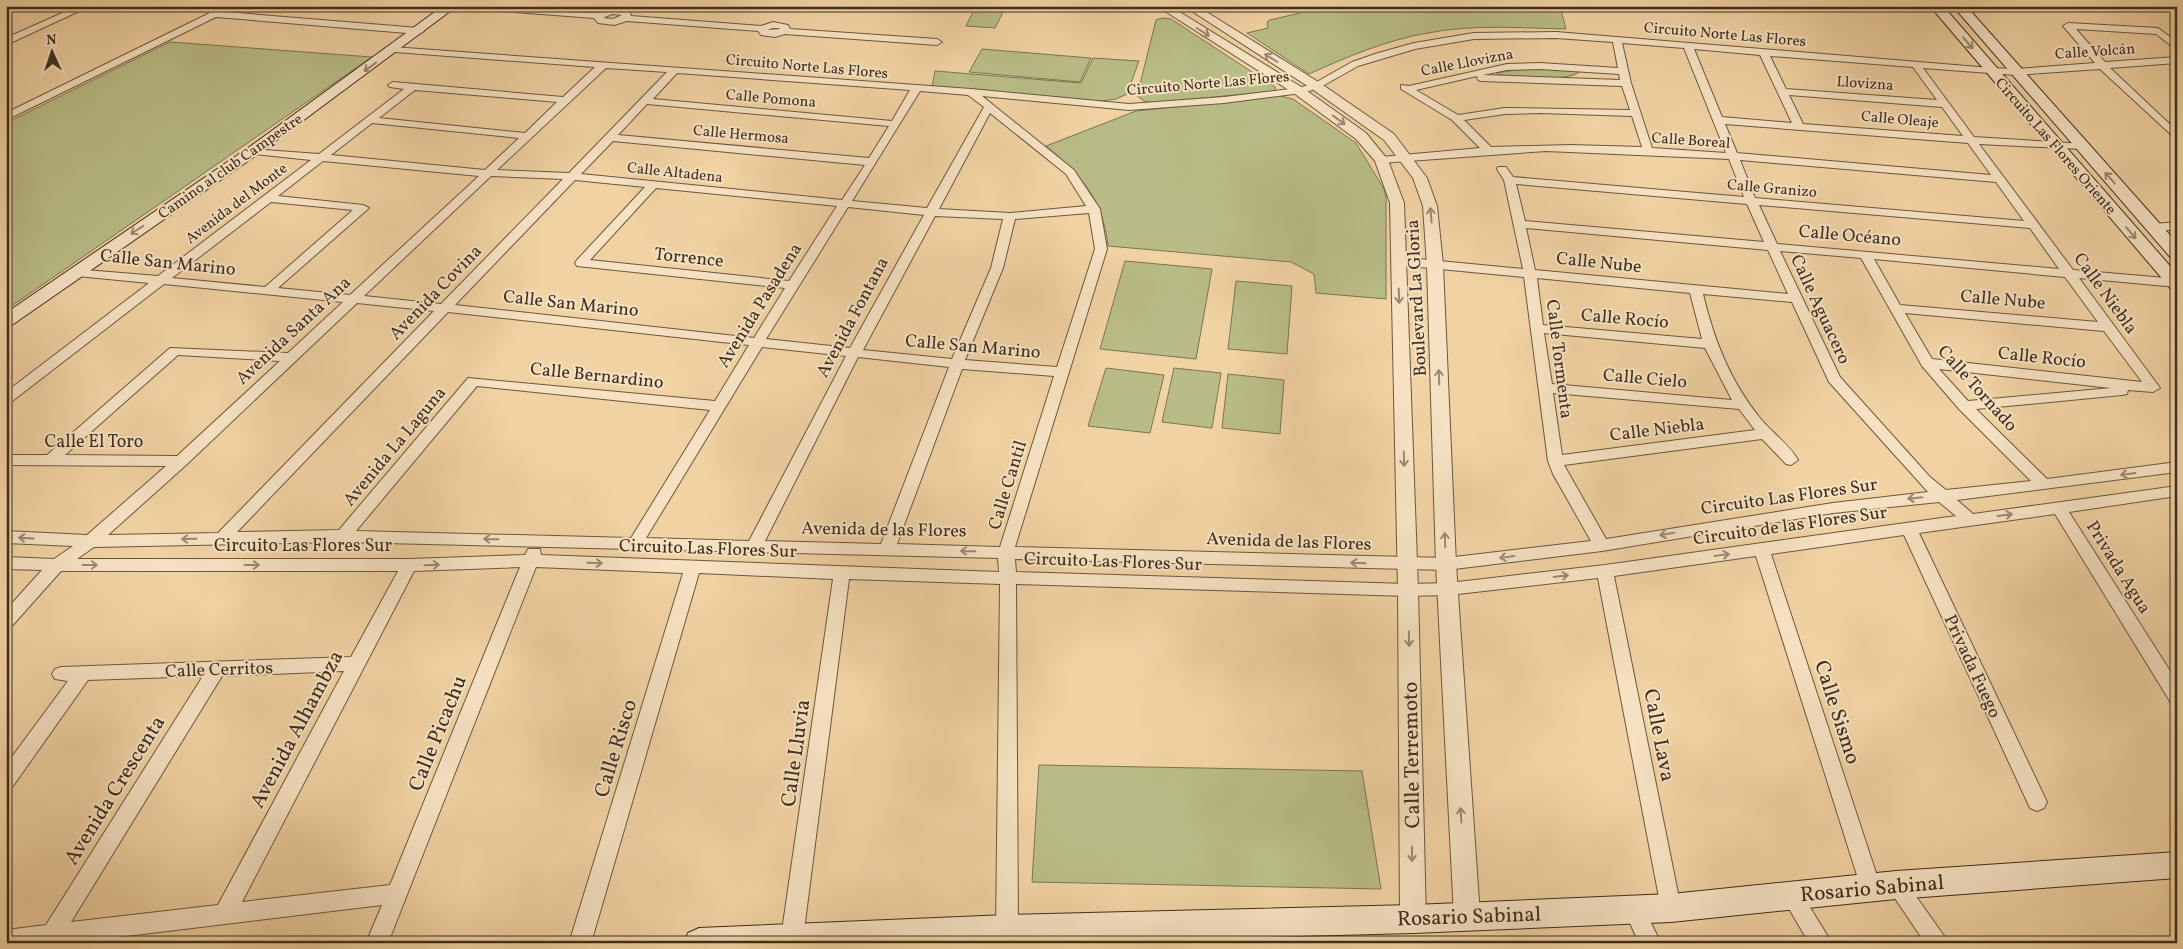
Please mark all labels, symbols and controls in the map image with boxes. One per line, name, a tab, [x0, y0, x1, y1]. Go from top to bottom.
street label: Circuito Norte Las Flores	[1643, 18, 1807, 53]
north arrow	[28, 28, 78, 78]
one-way arrow	[1195, 28, 1209, 38]
text: N	[46, 31, 57, 50]
one-way arrow	[1962, 36, 1973, 49]
street label: Calle Volcán	[2054, 39, 2136, 66]
street label: Calle Llovizna	[1419, 44, 1515, 83]
street label: Circuito Norte Las Flores	[725, 50, 889, 85]
one-way arrow	[1265, 52, 1279, 62]
one-way arrow	[364, 61, 377, 72]
street label: Circuito Norte Las Flores	[1126, 67, 1290, 102]
street label: Llovizna	[1836, 72, 1894, 97]
street label: Circuito Las Flores Oriente	[1989, 74, 2120, 220]
street label: Calle Pomona	[725, 85, 817, 114]
street label: Calle Oleaje	[1860, 107, 1940, 134]
street label: Camino al club Campestre	[154, 109, 307, 225]
one-way arrow	[1332, 115, 1346, 125]
street label: Calle Hermosa	[692, 121, 790, 150]
street label: Calle Boreal	[1651, 128, 1731, 155]
street label: Calle Altadena	[626, 158, 724, 189]
street label: Avenida del Monte	[182, 159, 292, 250]
one-way arrow	[2105, 172, 2116, 185]
street label: Calle Granizo	[1726, 175, 1818, 204]
one-way arrow	[1426, 208, 1436, 224]
street label: Boulevard La Gloria	[1401, 219, 1434, 377]
street label: Calle Océano	[1798, 220, 1902, 253]
one-way arrow	[130, 226, 144, 236]
one-way arrow	[2125, 226, 2137, 239]
street label: Avenida Pasadena	[712, 239, 809, 373]
street label: Avenida Covina	[384, 240, 488, 346]
street label: Torrence	[653, 242, 725, 275]
street label: Calle San Marino	[99, 244, 237, 283]
street label: Calle Nube	[1555, 247, 1643, 280]
street label: Calle Niebla	[2067, 248, 2143, 340]
street label: Calle Aguacero	[1783, 251, 1856, 369]
street label: Avenida Fontana	[811, 253, 896, 382]
street label: Avenida Santa Ana	[231, 271, 357, 391]
street label: Calle Nube	[1959, 284, 2047, 317]
street label: Calle San Marino	[502, 285, 640, 324]
one-way arrow	[1394, 288, 1404, 304]
street label: Calle Tormenta	[1539, 298, 1578, 420]
street label: Calle Rocío	[1580, 303, 1670, 336]
street label: Calle San Marino	[904, 329, 1042, 366]
street label: Calle Tornado	[1931, 340, 2023, 438]
street label: Calle Rocío	[1997, 341, 2087, 376]
street label: Calle Bernardino	[529, 357, 665, 396]
street label: Calle Cielo	[1602, 363, 1688, 396]
one-way arrow	[1435, 370, 1444, 386]
street label: Avenida La Laguna	[338, 382, 453, 512]
street label: Calle Niebla	[1609, 412, 1706, 449]
street label: Calle El Toro	[45, 430, 143, 455]
street label: Calle Cantil	[983, 438, 1034, 533]
one-way arrow	[1399, 451, 1408, 467]
one-way arrow	[2121, 469, 2137, 479]
street label: Circuito Las Flores Sur	[1699, 473, 1880, 522]
one-way arrow	[1907, 493, 1923, 503]
street label: Circuito de las Flores Sur	[1692, 500, 1889, 552]
one-way arrow	[1996, 510, 2012, 520]
street label: Privada Agua	[2079, 516, 2156, 619]
street label: Avenida de las Flores	[801, 517, 967, 544]
street label: Avenida de las Flores	[1206, 527, 1372, 558]
one-way arrow	[1660, 529, 1676, 539]
one-way arrow	[1441, 532, 1450, 548]
one-way arrow	[19, 533, 35, 542]
one-way arrow	[181, 534, 198, 544]
street label: Circuito Las Flores Sur	[214, 534, 392, 559]
one-way arrow	[484, 534, 500, 544]
street label: Circuito Las Flores Sur	[619, 534, 798, 565]
one-way arrow	[960, 546, 976, 556]
street label: Circuito Las Flores Sur	[1024, 547, 1203, 578]
one-way arrow	[1714, 550, 1730, 560]
one-way arrow	[1499, 553, 1515, 563]
one-way arrow	[586, 558, 603, 568]
one-way arrow	[1350, 558, 1366, 567]
one-way arrow	[82, 560, 98, 570]
one-way arrow	[244, 560, 260, 570]
one-way arrow	[424, 560, 440, 569]
one-way arrow	[1553, 571, 1569, 581]
street label: Privada Fuego	[1937, 611, 2007, 722]
one-way arrow	[1404, 630, 1414, 647]
street label: Avenida Alhambza	[243, 646, 351, 814]
street label: Calle Cerritos	[165, 656, 273, 685]
street label: Calle Sismo	[1806, 657, 1867, 768]
street label: Calle Picachu	[402, 671, 475, 796]
street label: Calle Terremoto	[1397, 681, 1428, 829]
street label: Calle Lava	[1635, 686, 1682, 784]
street label: Calle Risco	[588, 696, 645, 801]
street label: Calle Lluvia	[775, 698, 818, 809]
street label: Avenida Crescenta	[58, 711, 173, 871]
one-way arrow	[1457, 807, 1466, 823]
one-way arrow	[1407, 846, 1417, 862]
street label: Rosario Sabinal	[1799, 869, 1945, 910]
street label: Rosario Sabinal	[1396, 900, 1542, 935]

